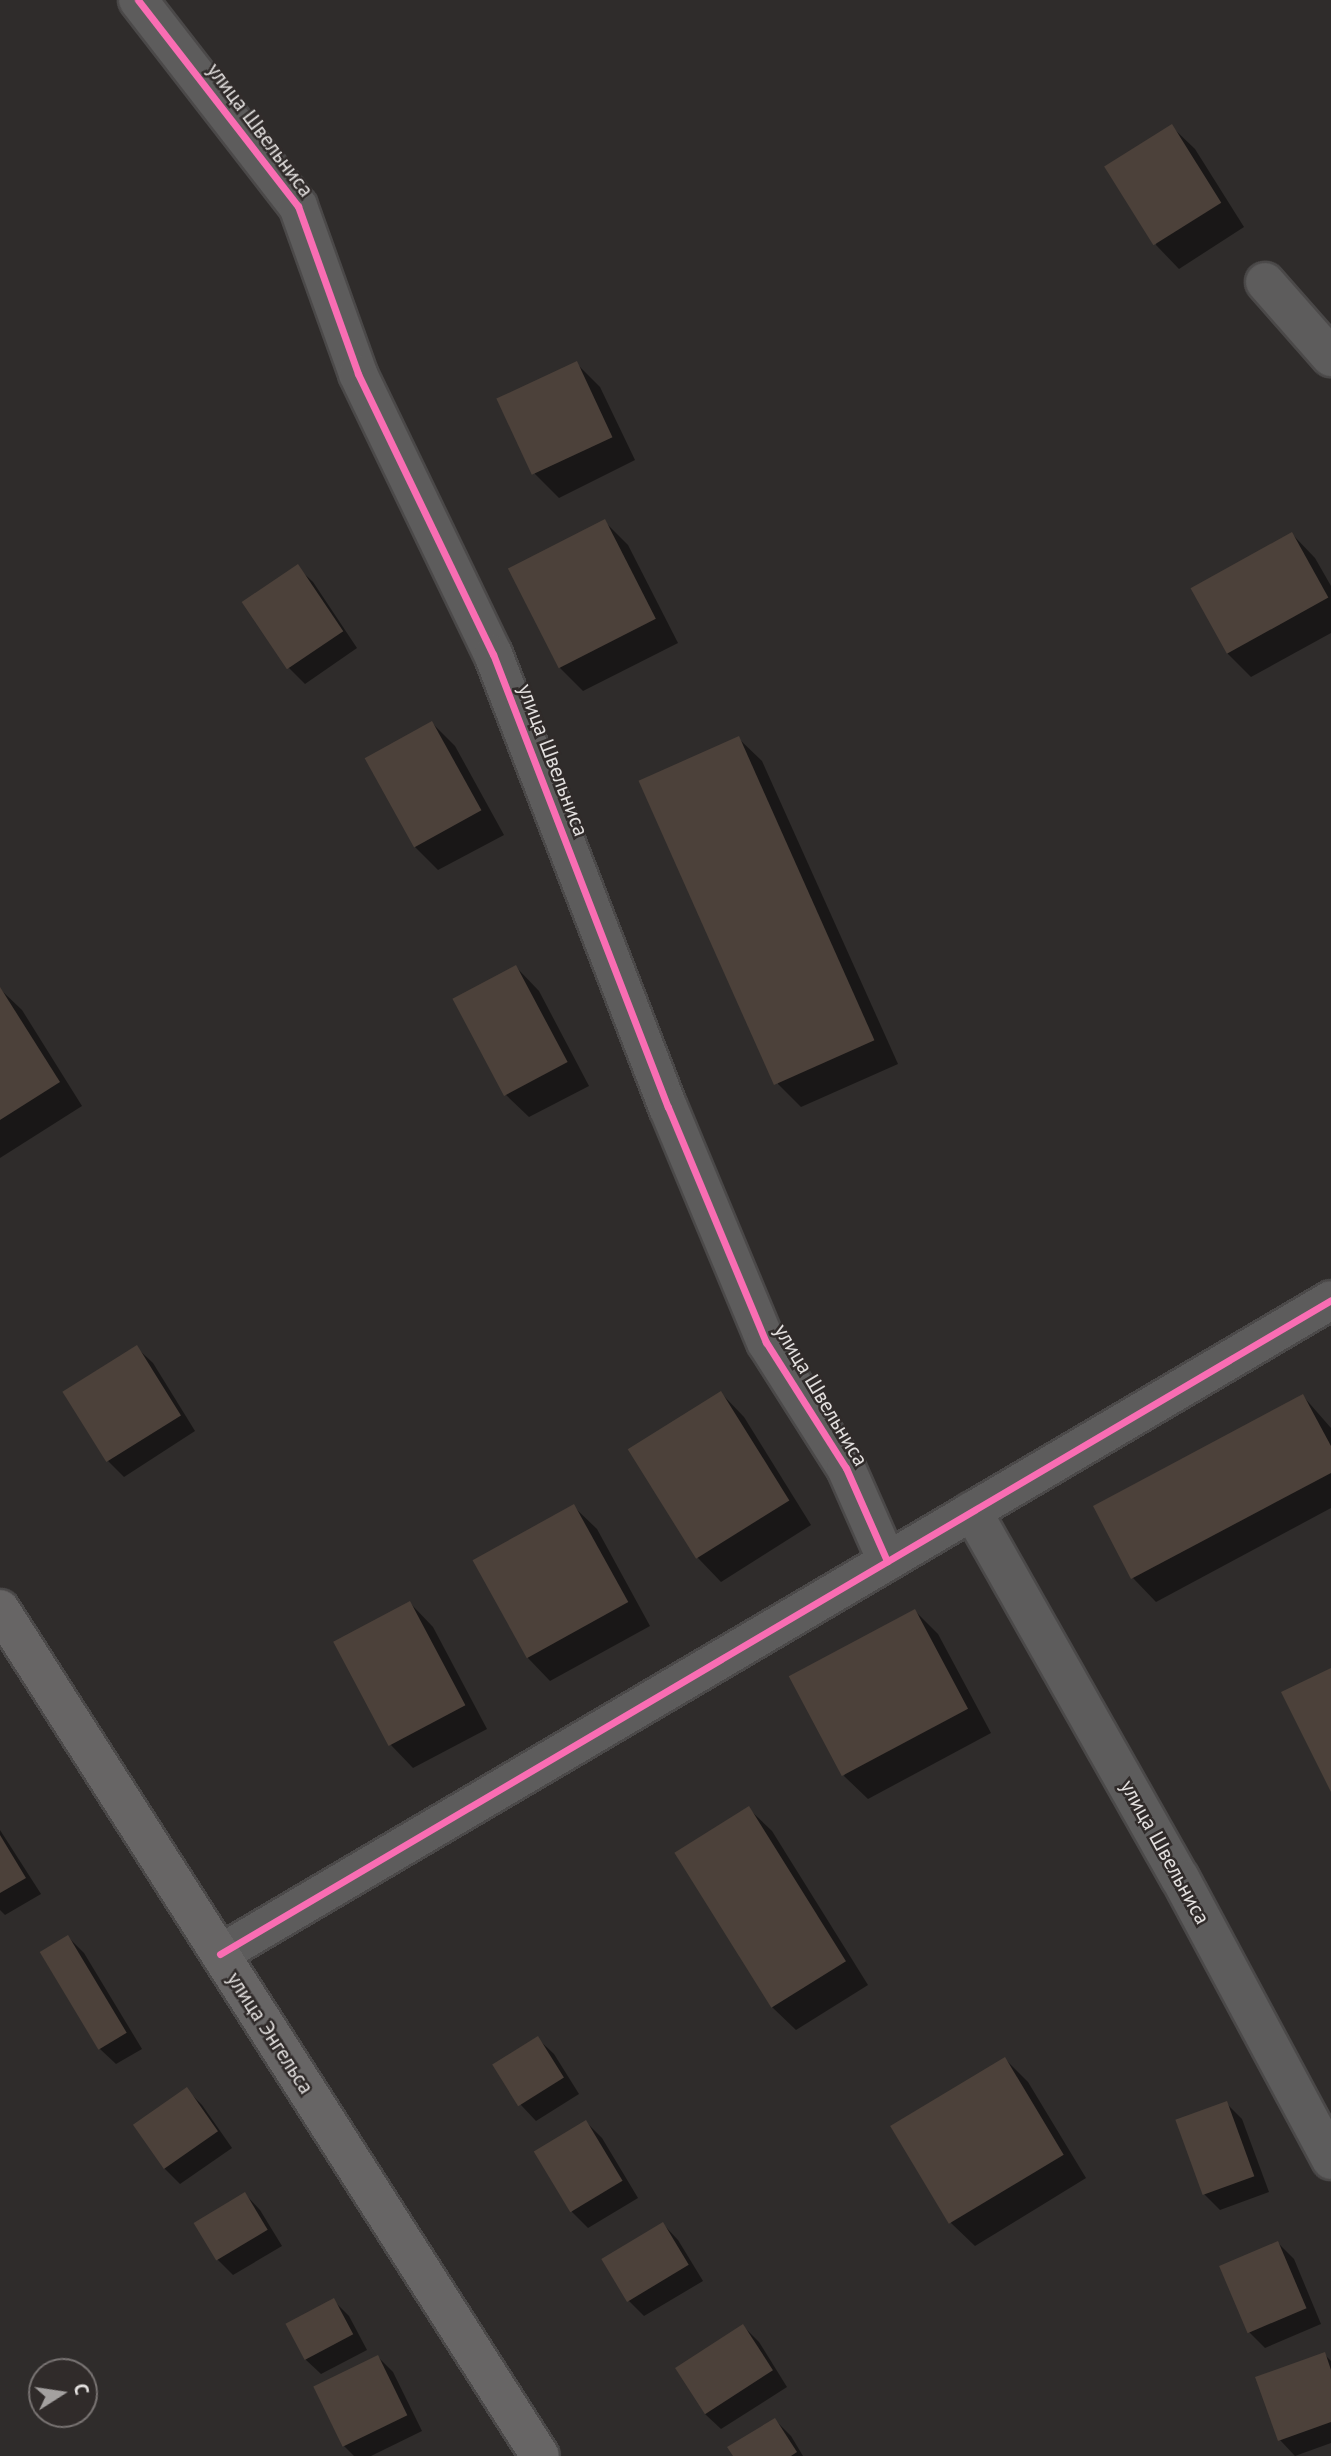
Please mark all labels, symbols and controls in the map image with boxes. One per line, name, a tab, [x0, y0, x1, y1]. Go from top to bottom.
street label: улица Швельниса	[201, 58, 319, 202]
street label: улица Швельниса	[512, 680, 594, 840]
street label: улица Швельниса	[769, 1319, 873, 1471]
street label: улица Швельниса	[1115, 1775, 1215, 1929]
street label: улица Энгельса	[221, 1967, 319, 2099]
north arrow	[28, 2358, 98, 2428]
text: С	[69, 2381, 94, 2397]

